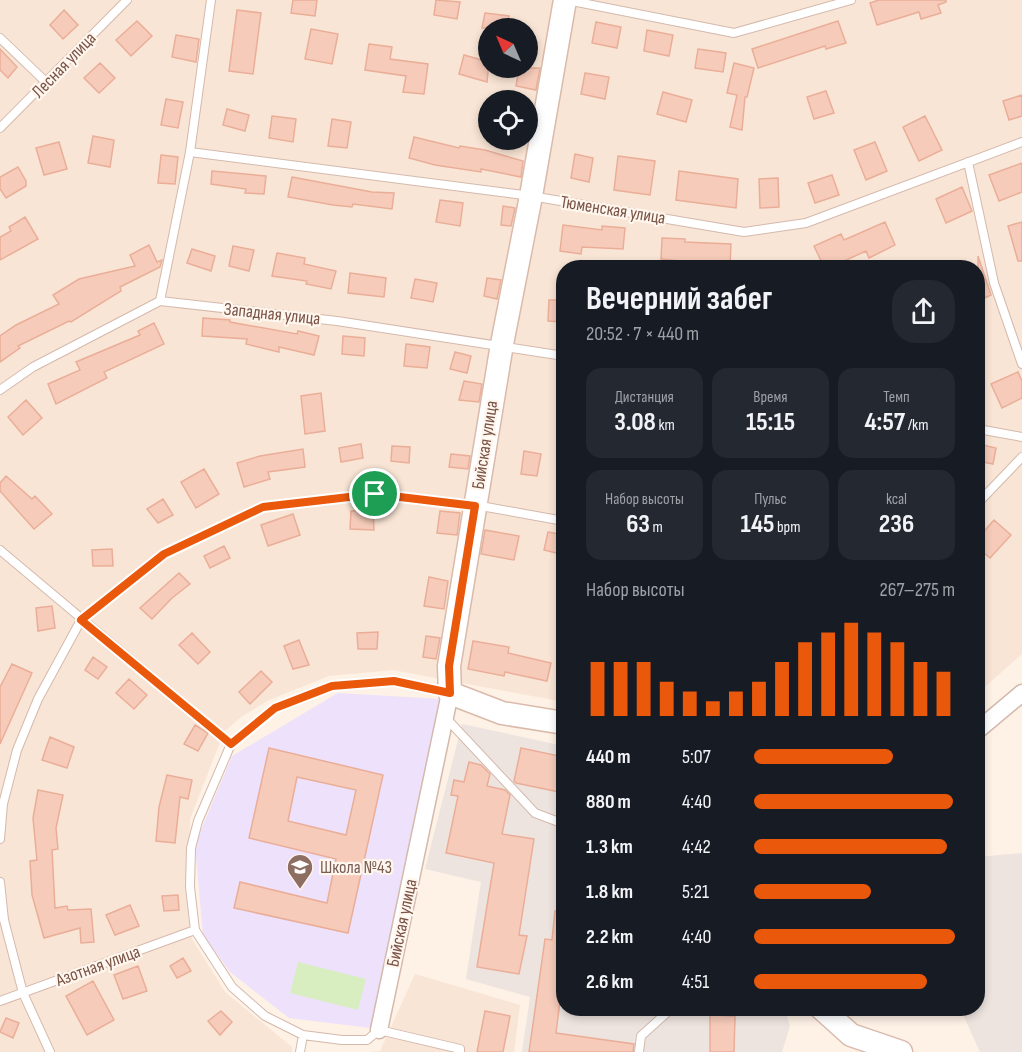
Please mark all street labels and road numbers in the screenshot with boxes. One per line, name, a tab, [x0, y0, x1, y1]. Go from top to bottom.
street label: Лесная улица	[28, 28, 100, 102]
street label: Тюменская улица	[559, 191, 667, 229]
street label: Западная улица	[223, 298, 321, 330]
street label: Бийская улица	[468, 399, 502, 491]
street label: Бийская улица	[382, 877, 422, 969]
street label: Азотная улица	[52, 941, 143, 991]

